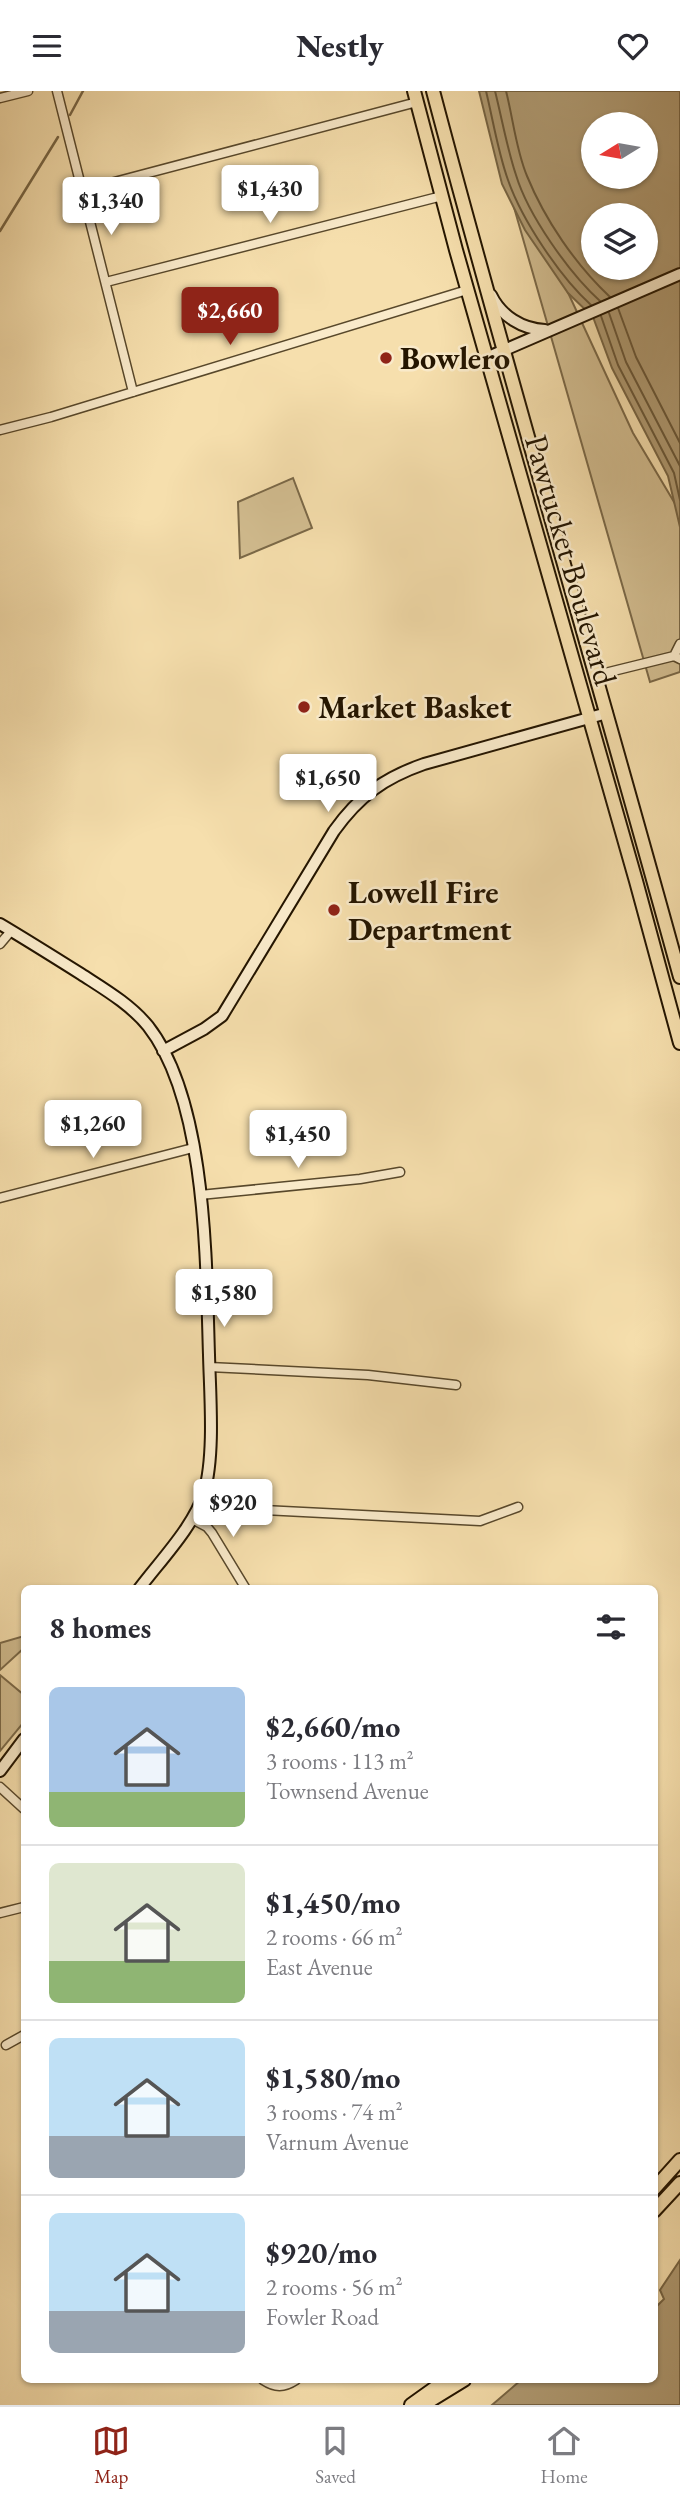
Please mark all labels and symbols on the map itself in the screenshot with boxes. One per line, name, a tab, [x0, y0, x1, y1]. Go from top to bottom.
north arrow	[581, 112, 658, 189]
pin: $1,430	[213, 165, 327, 225]
pin: $1,340	[54, 177, 168, 237]
pin: $2,660	[173, 287, 287, 347]
place label: Bowlero	[400, 337, 510, 379]
marker: Bowlero	[378, 350, 394, 366]
street label: Pawtucket Boulevard	[515, 430, 627, 691]
place label: Market Basket	[318, 686, 511, 728]
marker: Market Basket	[296, 699, 312, 715]
pin: $1,650	[271, 755, 385, 814]
place label: Lowell Fire Department	[348, 871, 511, 950]
marker: Lowell Fire Department	[326, 902, 342, 918]
pin: $1,260	[36, 1101, 150, 1160]
pin: $1,450	[241, 1111, 355, 1170]
pin: $1,580	[167, 1269, 281, 1329]
pin: $920	[192, 1479, 274, 1539]

